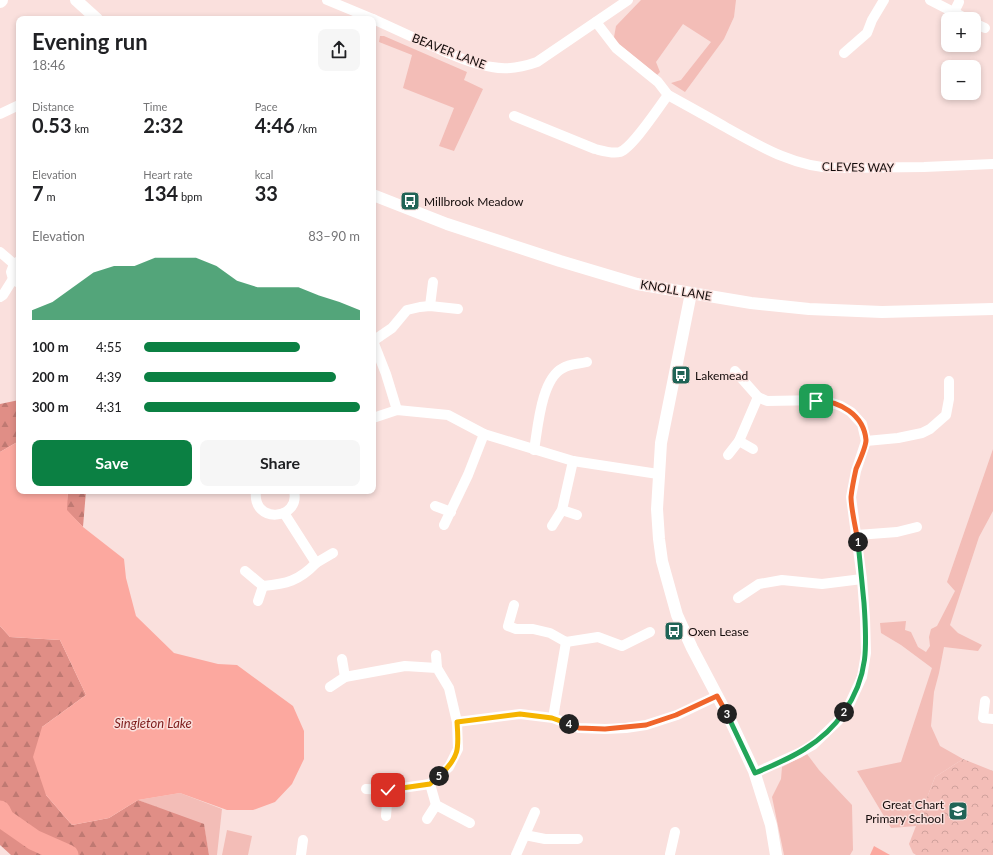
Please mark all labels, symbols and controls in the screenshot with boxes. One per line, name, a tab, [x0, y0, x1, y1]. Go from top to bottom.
map controls	[941, 12, 981, 100]
button: +	[941, 12, 981, 52]
text: Evening run	[32, 28, 148, 55]
button: share	[318, 29, 360, 71]
street label: BEAVER LANE	[410, 30, 488, 72]
text: 18:46	[32, 57, 65, 73]
button: −	[941, 60, 981, 100]
text: Distance	[32, 100, 74, 113]
text: Time	[143, 100, 167, 113]
text: Pace	[255, 100, 278, 113]
text: 0.53	[32, 113, 72, 137]
text: 2:32	[143, 113, 183, 137]
text: 4:46	[255, 113, 295, 137]
text: km	[72, 122, 89, 135]
text: /km	[295, 122, 317, 135]
street label: CLEVES WAY	[822, 159, 895, 175]
text: Elevation	[32, 168, 77, 181]
text: Heart rate	[143, 168, 193, 181]
text: kcal	[255, 168, 273, 181]
text: 7	[32, 181, 44, 205]
text: 134	[143, 181, 178, 205]
text: 33	[255, 181, 278, 205]
text: m	[44, 190, 55, 203]
text: bpm	[178, 190, 202, 203]
bus stop icon: Millbrook Meadow	[399, 190, 421, 212]
place label: Millbrook Meadow	[424, 194, 524, 209]
text: Elevation	[32, 228, 85, 244]
text: 83–90 m	[308, 228, 360, 244]
street label: KNOLL LANE	[639, 276, 713, 304]
text: 100 m	[32, 339, 69, 355]
text: 4:55	[96, 339, 122, 355]
bus stop icon: Lakemead	[670, 364, 692, 386]
place label: Lakemead	[695, 368, 748, 383]
text: 200 m	[32, 369, 69, 385]
text: 4:39	[96, 369, 122, 385]
pin	[799, 384, 833, 418]
icon: arrive	[805, 390, 827, 412]
text: 300 m	[32, 399, 69, 415]
text: 4:31	[96, 399, 122, 415]
button: Save	[32, 440, 192, 486]
button: Share	[200, 440, 360, 486]
pin: 1	[848, 532, 868, 552]
text: 1	[855, 535, 861, 548]
bus stop icon: Oxen Lease	[663, 620, 685, 642]
place label: Oxen Lease	[688, 624, 749, 639]
pin: 2	[834, 702, 854, 722]
pin: 3	[717, 704, 737, 724]
text: 2	[841, 705, 847, 718]
text: 3	[724, 707, 730, 720]
pin: 4	[559, 714, 579, 734]
water label: Singleton Lake	[114, 715, 192, 731]
text: 4	[566, 717, 572, 730]
pin: 5	[429, 766, 449, 786]
text: 5	[436, 769, 442, 782]
pin	[371, 773, 405, 807]
icon: check	[377, 779, 399, 801]
place label: Great Chart Primary School	[865, 797, 945, 826]
school or university icon: Great Chart Primary School	[947, 800, 969, 822]

